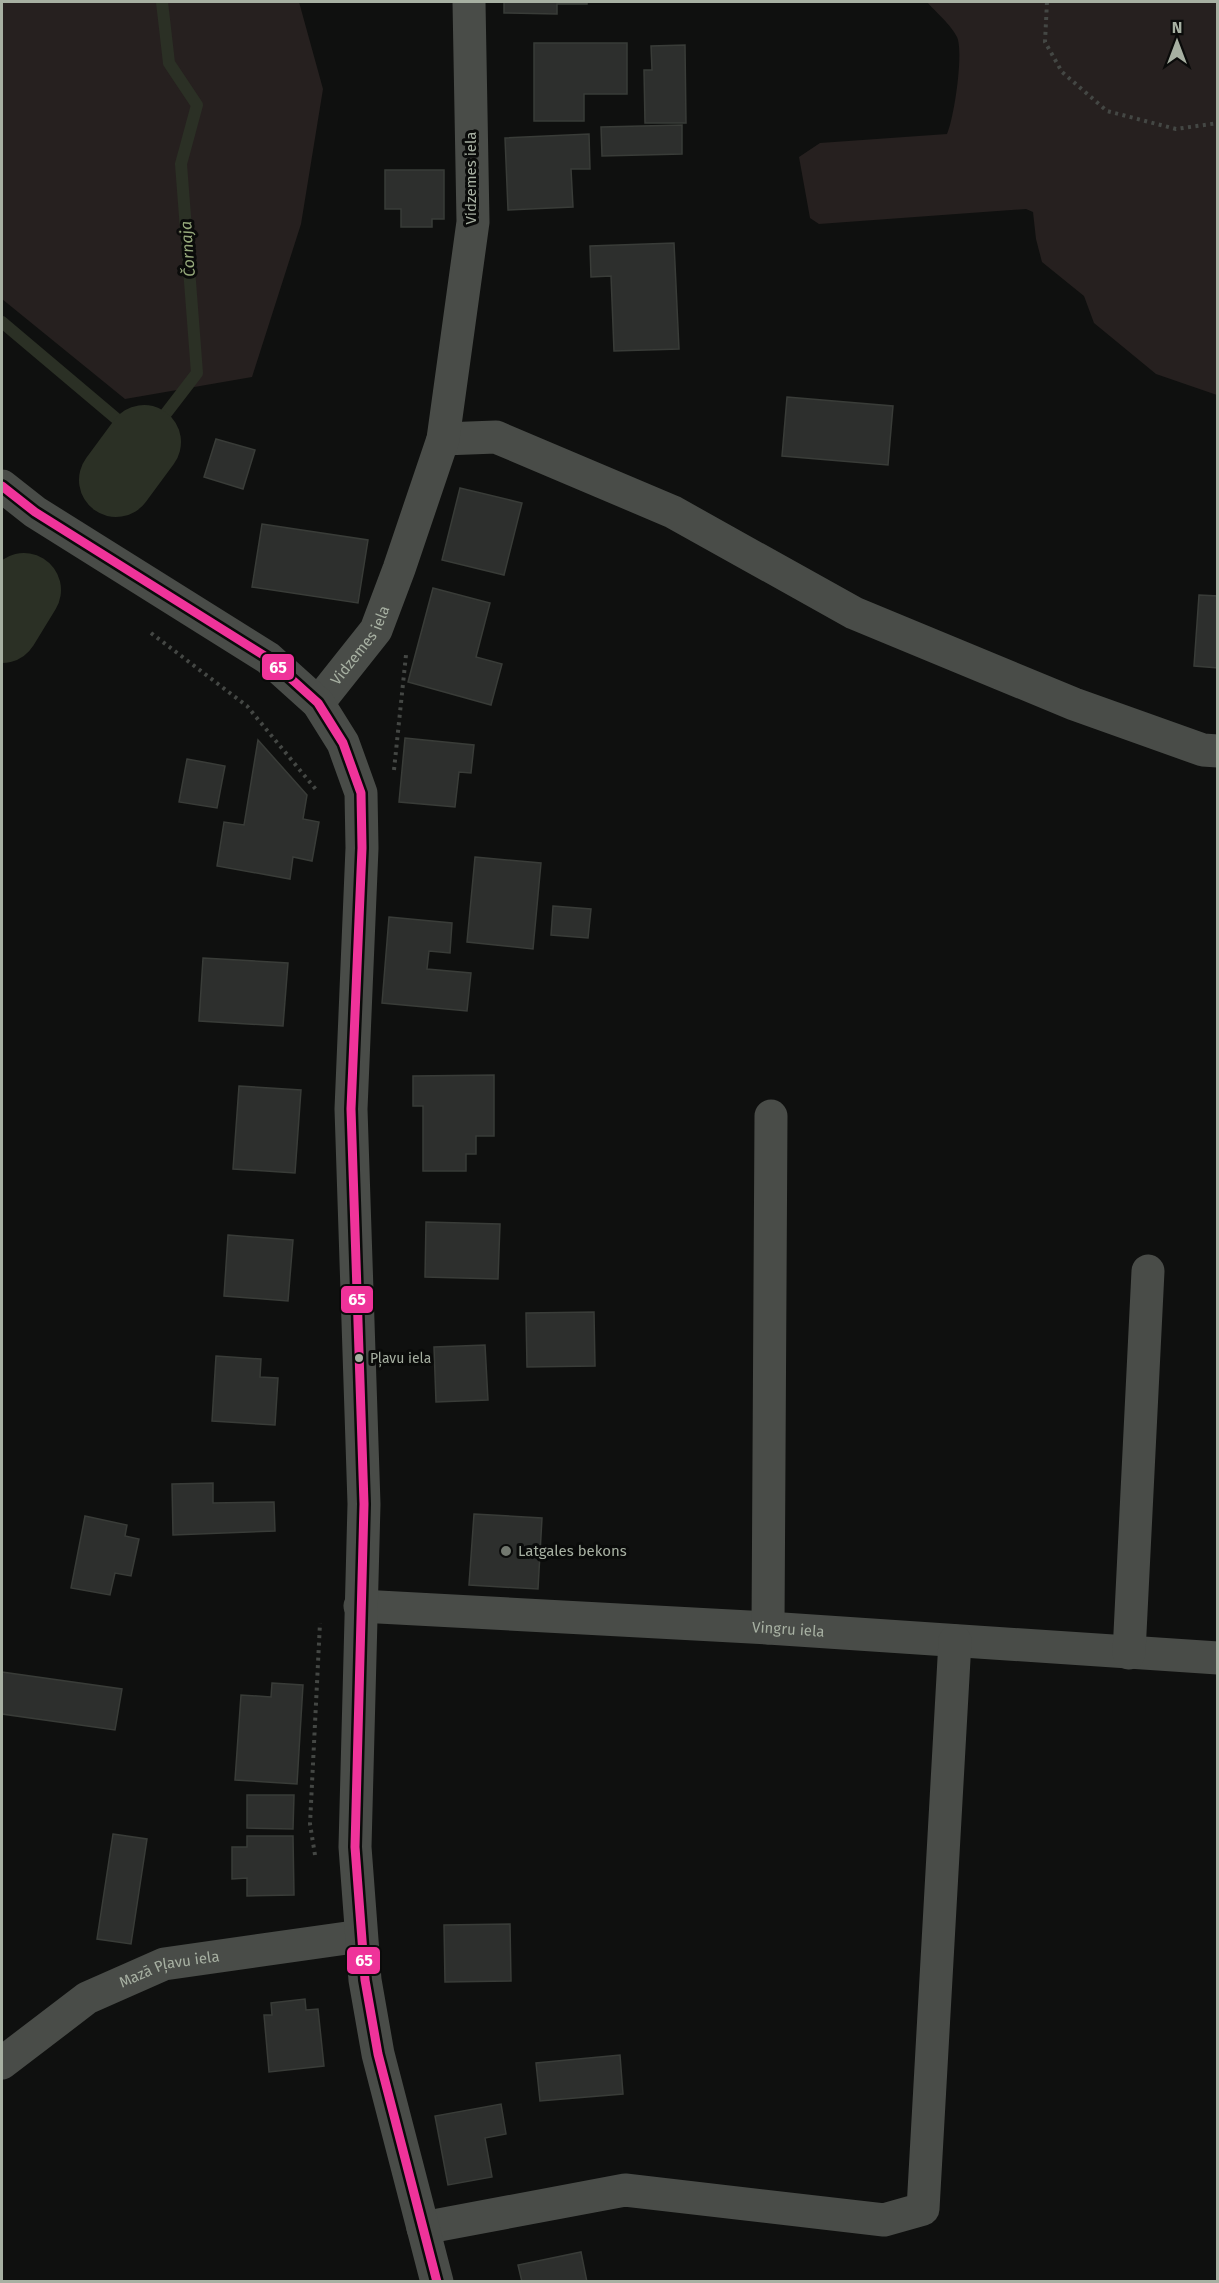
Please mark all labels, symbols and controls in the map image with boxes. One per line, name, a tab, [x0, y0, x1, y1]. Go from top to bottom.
north arrow	[1147, 12, 1207, 72]
text: N	[1172, 18, 1182, 37]
street label: Vidzemes iela	[462, 131, 480, 225]
water label: Čornaja	[175, 220, 199, 278]
street label: Vidzemes iela	[327, 603, 393, 689]
line badge: 65	[261, 653, 295, 681]
text: 65	[269, 658, 287, 677]
line badge: 65	[340, 1285, 374, 1314]
text: 65	[348, 1290, 366, 1309]
place label: Pļavu iela	[370, 1350, 431, 1368]
marker: Pļavu iela	[353, 1352, 365, 1364]
place label: Latgales bekons	[518, 1542, 627, 1560]
marker: Latgales bekons	[499, 1544, 513, 1558]
street label: Vingru iela	[752, 1618, 825, 1641]
line badge: 65	[346, 1946, 381, 1975]
street label: Mazā Pļavu iela	[116, 1947, 221, 1992]
text: 65	[355, 1951, 373, 1970]

